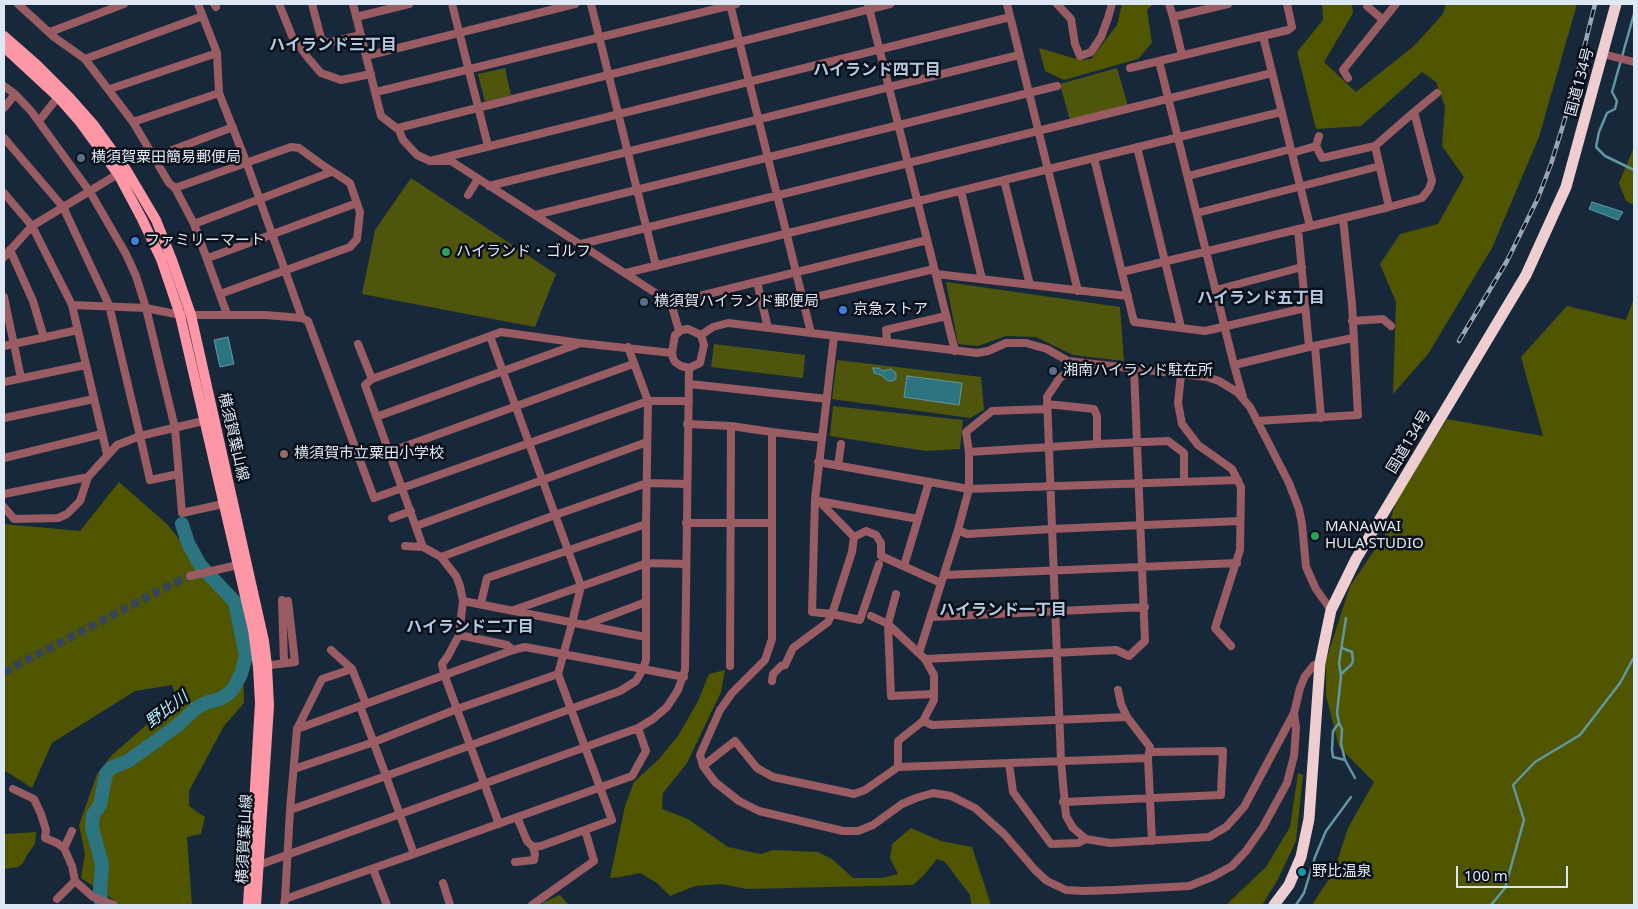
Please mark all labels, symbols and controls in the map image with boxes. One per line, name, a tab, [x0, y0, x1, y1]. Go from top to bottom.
district label: ハイランド三丁目	[269, 35, 397, 55]
street label: 国道134号	[1562, 46, 1598, 118]
district label: ハイランド四丁目	[813, 60, 941, 80]
place label: 横須賀粟田簡易郵便局	[91, 149, 241, 167]
marker: 横須賀粟田簡易郵便局	[75, 152, 87, 164]
place label: ファミリーマート	[145, 232, 265, 250]
marker: ファミリーマート	[129, 235, 141, 247]
place label: ハイランド・ゴルフ	[456, 243, 591, 261]
marker: ハイランド・ゴルフ	[440, 246, 452, 258]
district label: ハイランド五丁目	[1197, 288, 1325, 308]
place label: 横須賀ハイランド郵便局	[654, 293, 819, 311]
marker: 横須賀ハイランド郵便局	[638, 296, 650, 308]
place label: 京急ストア	[853, 301, 928, 319]
marker: 京急ストア	[837, 304, 849, 316]
place label: 湘南ハイランド駐在所	[1063, 362, 1213, 380]
marker: 湘南ハイランド駐在所	[1047, 365, 1059, 377]
street label: 横須賀葉山線	[214, 391, 252, 483]
street label: 国道134号	[1383, 407, 1435, 477]
place label: 横須賀市立粟田小学校	[294, 445, 444, 463]
marker: 横須賀市立粟田小学校	[278, 448, 290, 460]
place label: MANA WAI HULA STUDIO	[1325, 518, 1424, 553]
marker: MANA WAI HULA STUDIO	[1309, 530, 1321, 542]
district label: ハイランド一丁目	[939, 600, 1067, 620]
district label: ハイランド二丁目	[406, 617, 534, 637]
water label: 野比川	[142, 688, 192, 732]
street label: 横須賀葉山線	[234, 794, 256, 884]
scale bar	[1458, 856, 1570, 888]
place label: 野比温泉	[1312, 863, 1372, 881]
text: 100 m	[1464, 865, 1508, 885]
marker: 野比温泉	[1296, 866, 1308, 878]

